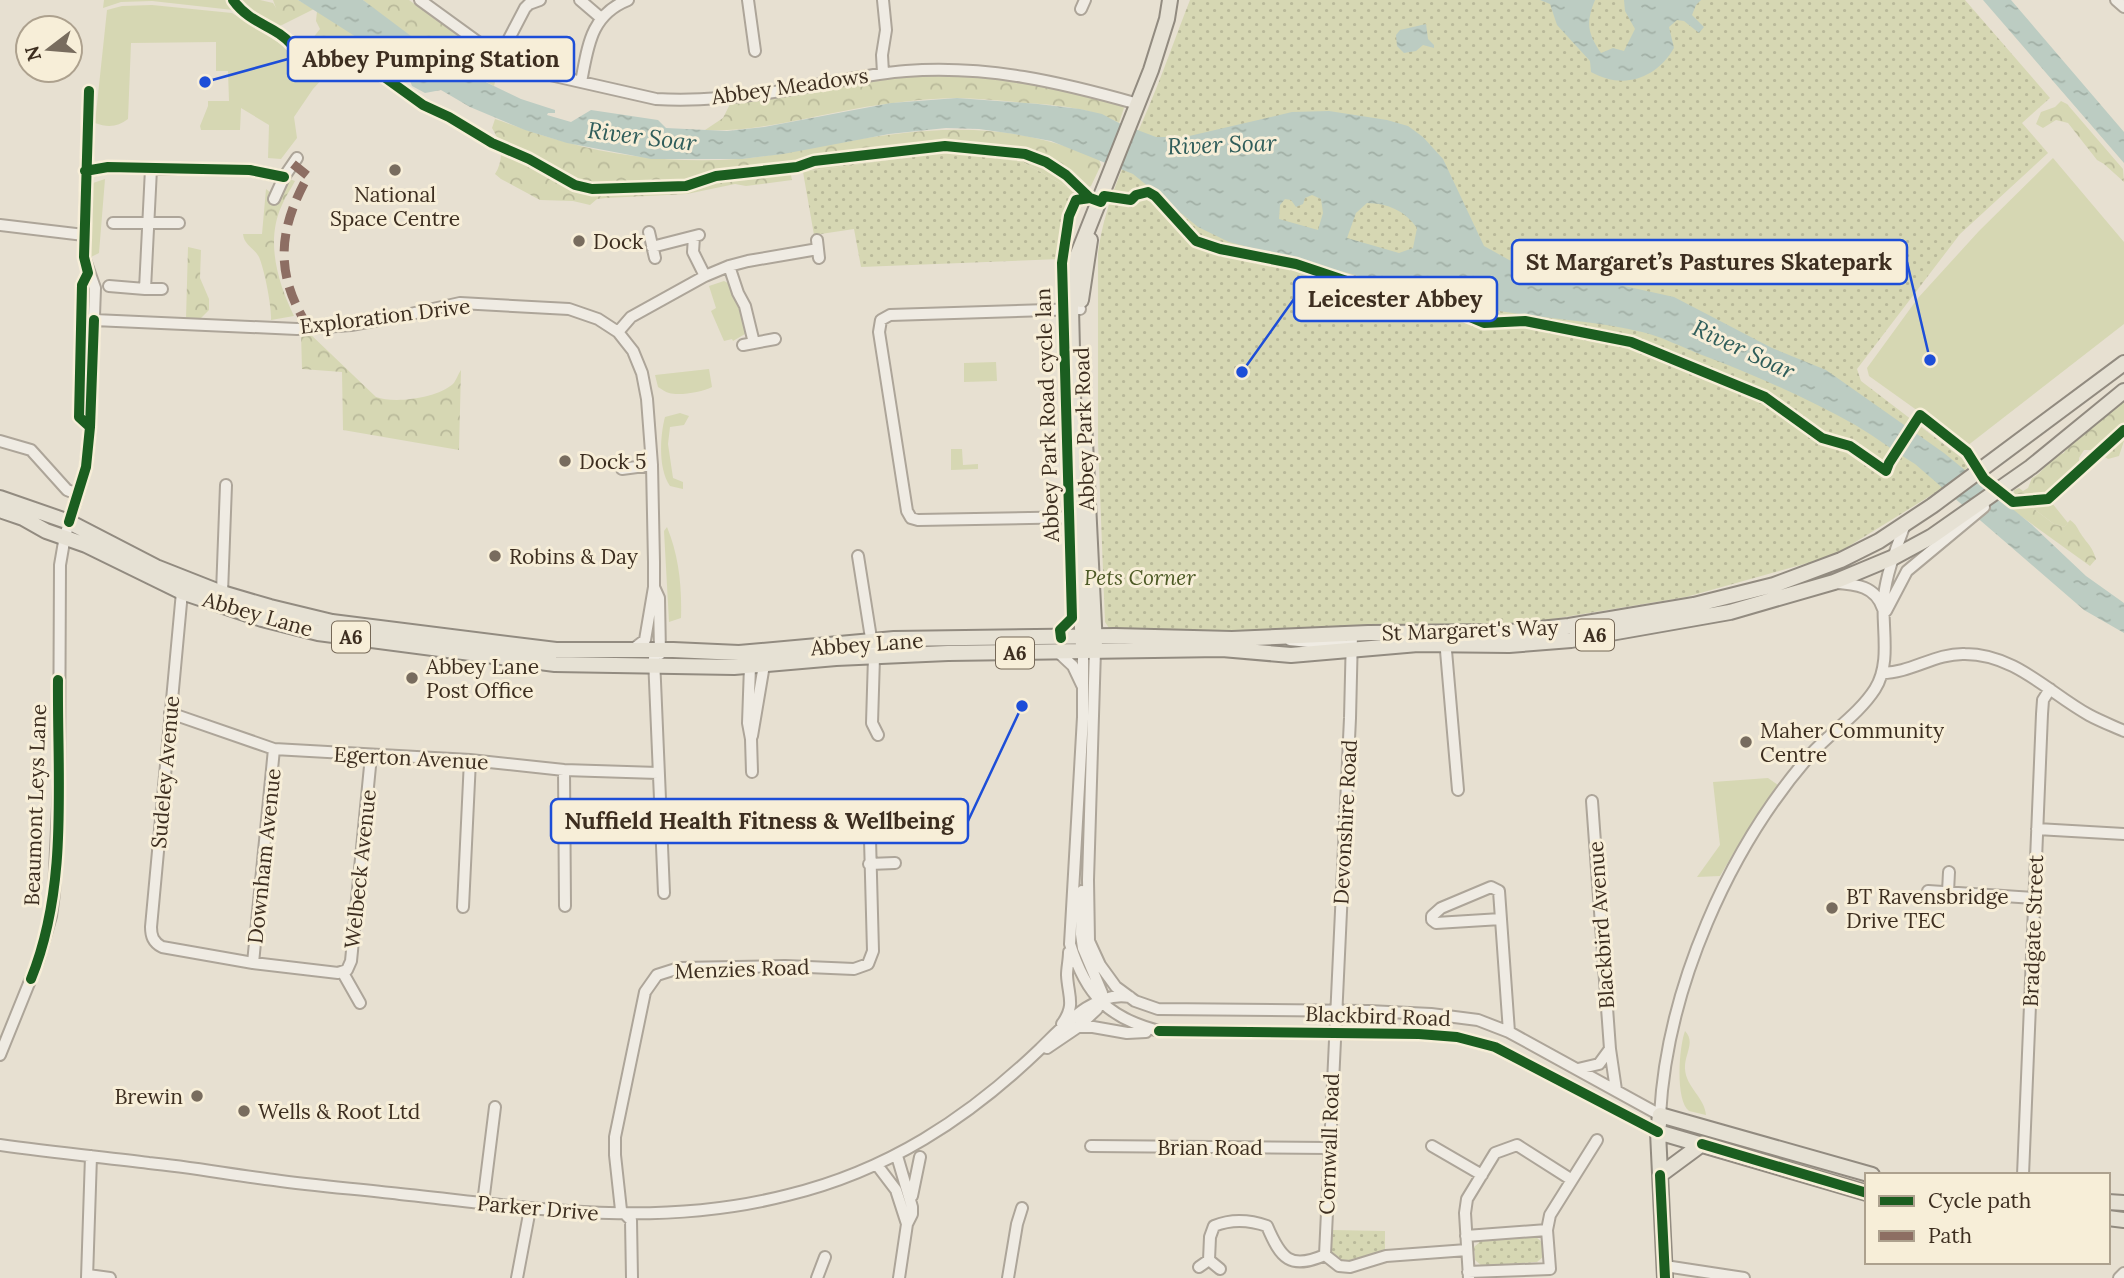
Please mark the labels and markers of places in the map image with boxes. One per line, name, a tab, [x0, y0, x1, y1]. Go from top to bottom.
callout: Abbey Pumping Station	[288, 37, 574, 81]
marker: National Space Centre	[387, 162, 403, 178]
place label: National Space Centre	[330, 181, 460, 232]
place label: Dock	[593, 228, 644, 255]
marker: Dock	[571, 233, 587, 249]
callout: St Margaret’s Pastures Skatepark	[1512, 240, 1907, 284]
callout: Leicester Abbey	[1294, 277, 1497, 321]
place label: Dock 5	[579, 448, 646, 475]
marker: Dock 5	[557, 453, 573, 469]
place label: Robins & Day	[509, 543, 638, 570]
marker: Robins & Day	[487, 548, 503, 564]
place label: Abbey Lane Post Office	[425, 653, 539, 704]
marker: Abbey Lane Post Office	[404, 670, 420, 686]
place label: Maher Community Centre	[1760, 717, 1944, 768]
marker: Maher Community Centre	[1738, 734, 1754, 750]
callout: Nuffield Health Fitness & Wellbeing	[551, 799, 968, 843]
place label: BT Ravensbridge Drive TEC	[1846, 883, 2009, 934]
marker: BT Ravensbridge Drive TEC	[1824, 900, 1840, 916]
place label: Brewin	[114, 1083, 183, 1110]
marker: Brewin	[189, 1088, 205, 1104]
place label: Wells & Root Ltd	[258, 1098, 420, 1125]
marker: Wells & Root Ltd	[236, 1103, 252, 1119]

